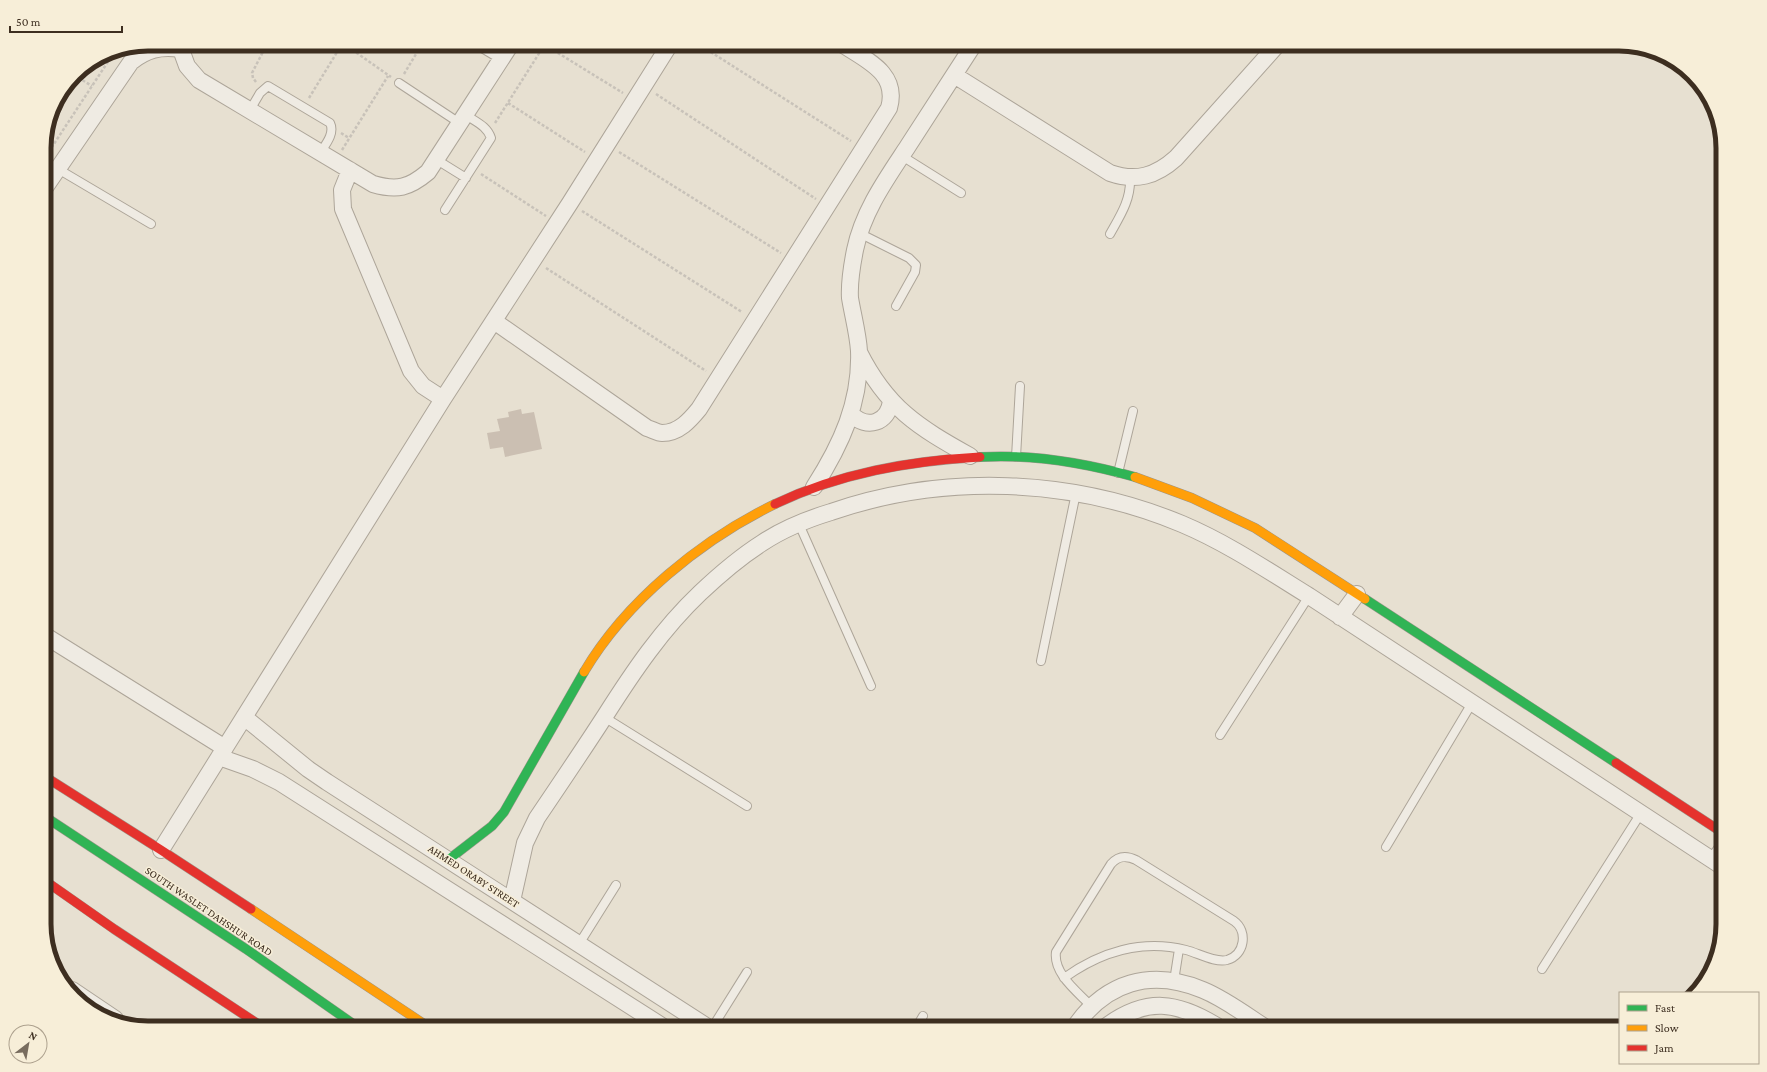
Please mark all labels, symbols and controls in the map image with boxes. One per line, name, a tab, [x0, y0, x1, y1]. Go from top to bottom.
scale bar	[10, 8, 122, 34]
text: 50 m	[16, 15, 41, 29]
street label: AHMED ORABY STREET	[426, 842, 522, 910]
street label: SOUTH WASLET DAHSHUR ROAD	[143, 864, 275, 958]
legend	[1619, 992, 1759, 1064]
text: Fast	[1655, 1001, 1676, 1015]
text: Slow	[1655, 1021, 1679, 1035]
north arrow	[8, 1024, 48, 1064]
text: N	[27, 1028, 40, 1043]
text: Jam	[1654, 1041, 1674, 1055]

